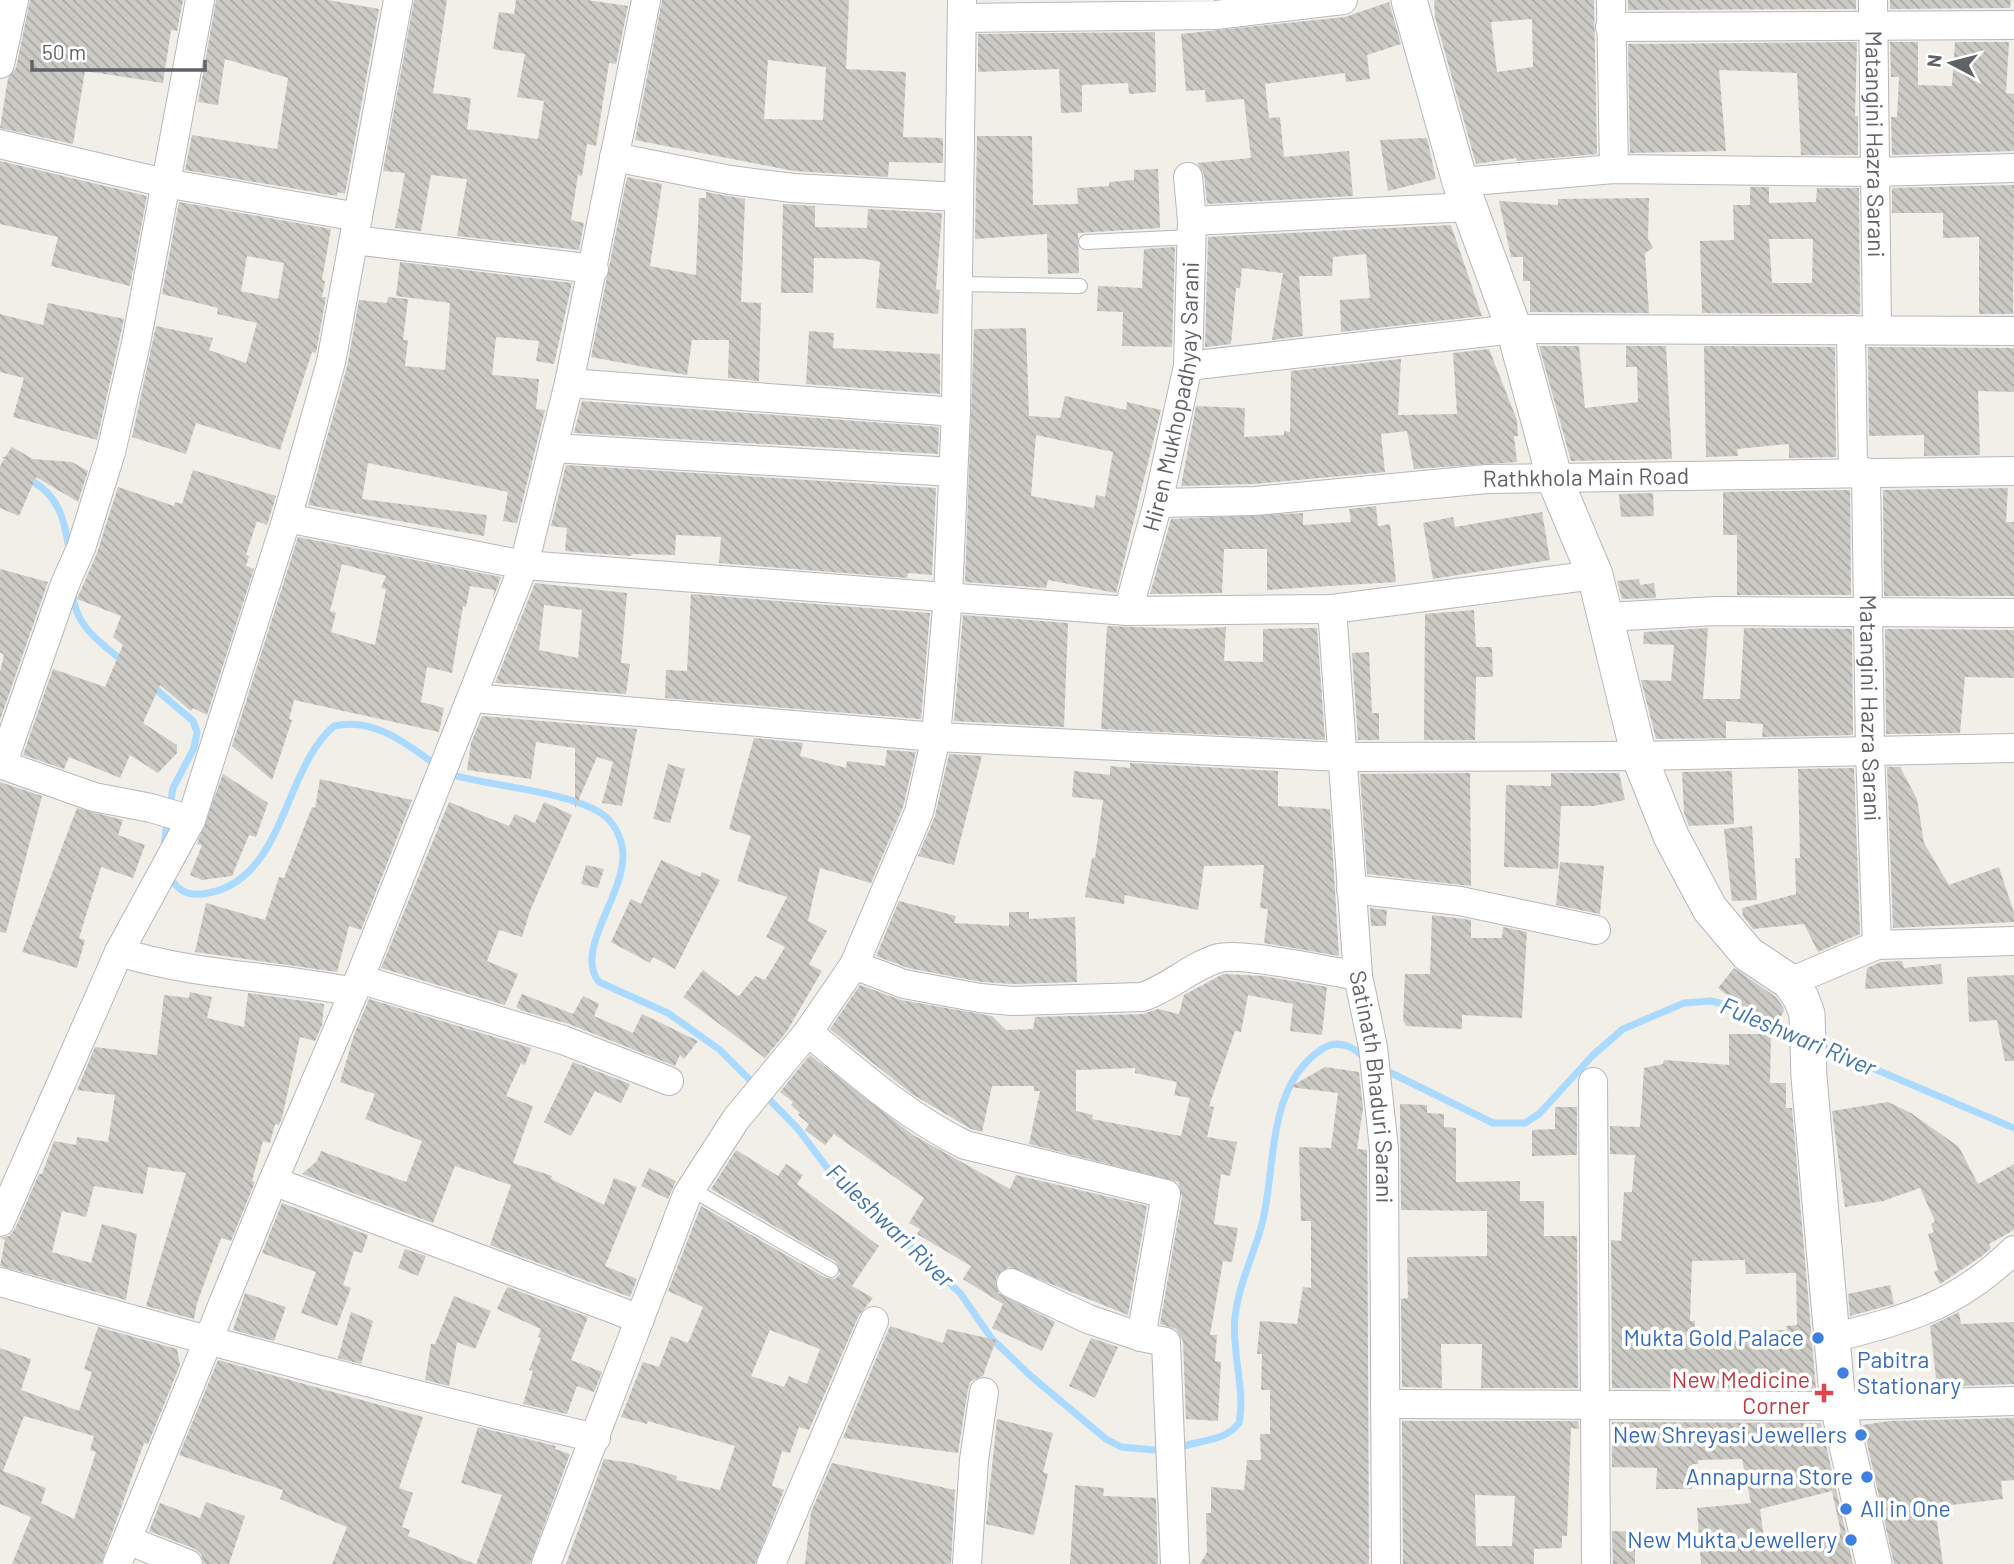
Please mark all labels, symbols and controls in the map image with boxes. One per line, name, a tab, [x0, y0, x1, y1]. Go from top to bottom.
scale bar	[32, 28, 205, 72]
north arrow	[1916, 28, 1986, 98]
street label: Matangini Hazra Sarani	[1860, 30, 1891, 258]
text: 50 m	[42, 39, 86, 64]
text: N	[1921, 53, 1946, 69]
street label: Hiren Mukhopadhyay Sarani	[1136, 261, 1204, 534]
street label: Rathkhola Main Road	[1482, 461, 1689, 492]
street label: Matangini Hazra Sarani	[1855, 594, 1888, 822]
street label: Satinath Bhaduri Sarani	[1344, 968, 1399, 1203]
water label: Fuleshwari River	[1716, 990, 1882, 1082]
water label: Fuleshwari River	[821, 1157, 962, 1294]
place label: Mukta Gold Palace	[1623, 1323, 1804, 1351]
marker: Mukta Gold Palace	[1810, 1330, 1826, 1346]
place label: Pabitra Stationary	[1857, 1345, 1961, 1399]
place label: New Medicine Corner	[1672, 1365, 1811, 1419]
marker: Pabitra Stationary	[1835, 1365, 1851, 1381]
marker: New Medicine Corner	[1816, 1385, 1832, 1401]
place label: New Shreyasi Jewellers	[1613, 1420, 1847, 1448]
marker: New Shreyasi Jewellers	[1853, 1427, 1869, 1443]
place label: Annapurna Store	[1686, 1462, 1853, 1490]
marker: Annapurna Store	[1859, 1469, 1875, 1485]
place label: All in One	[1860, 1494, 1951, 1522]
marker: All in One	[1838, 1501, 1854, 1517]
place label: New Mukta Jewellery	[1627, 1525, 1837, 1553]
marker: New Mukta Jewellery	[1843, 1532, 1859, 1548]

